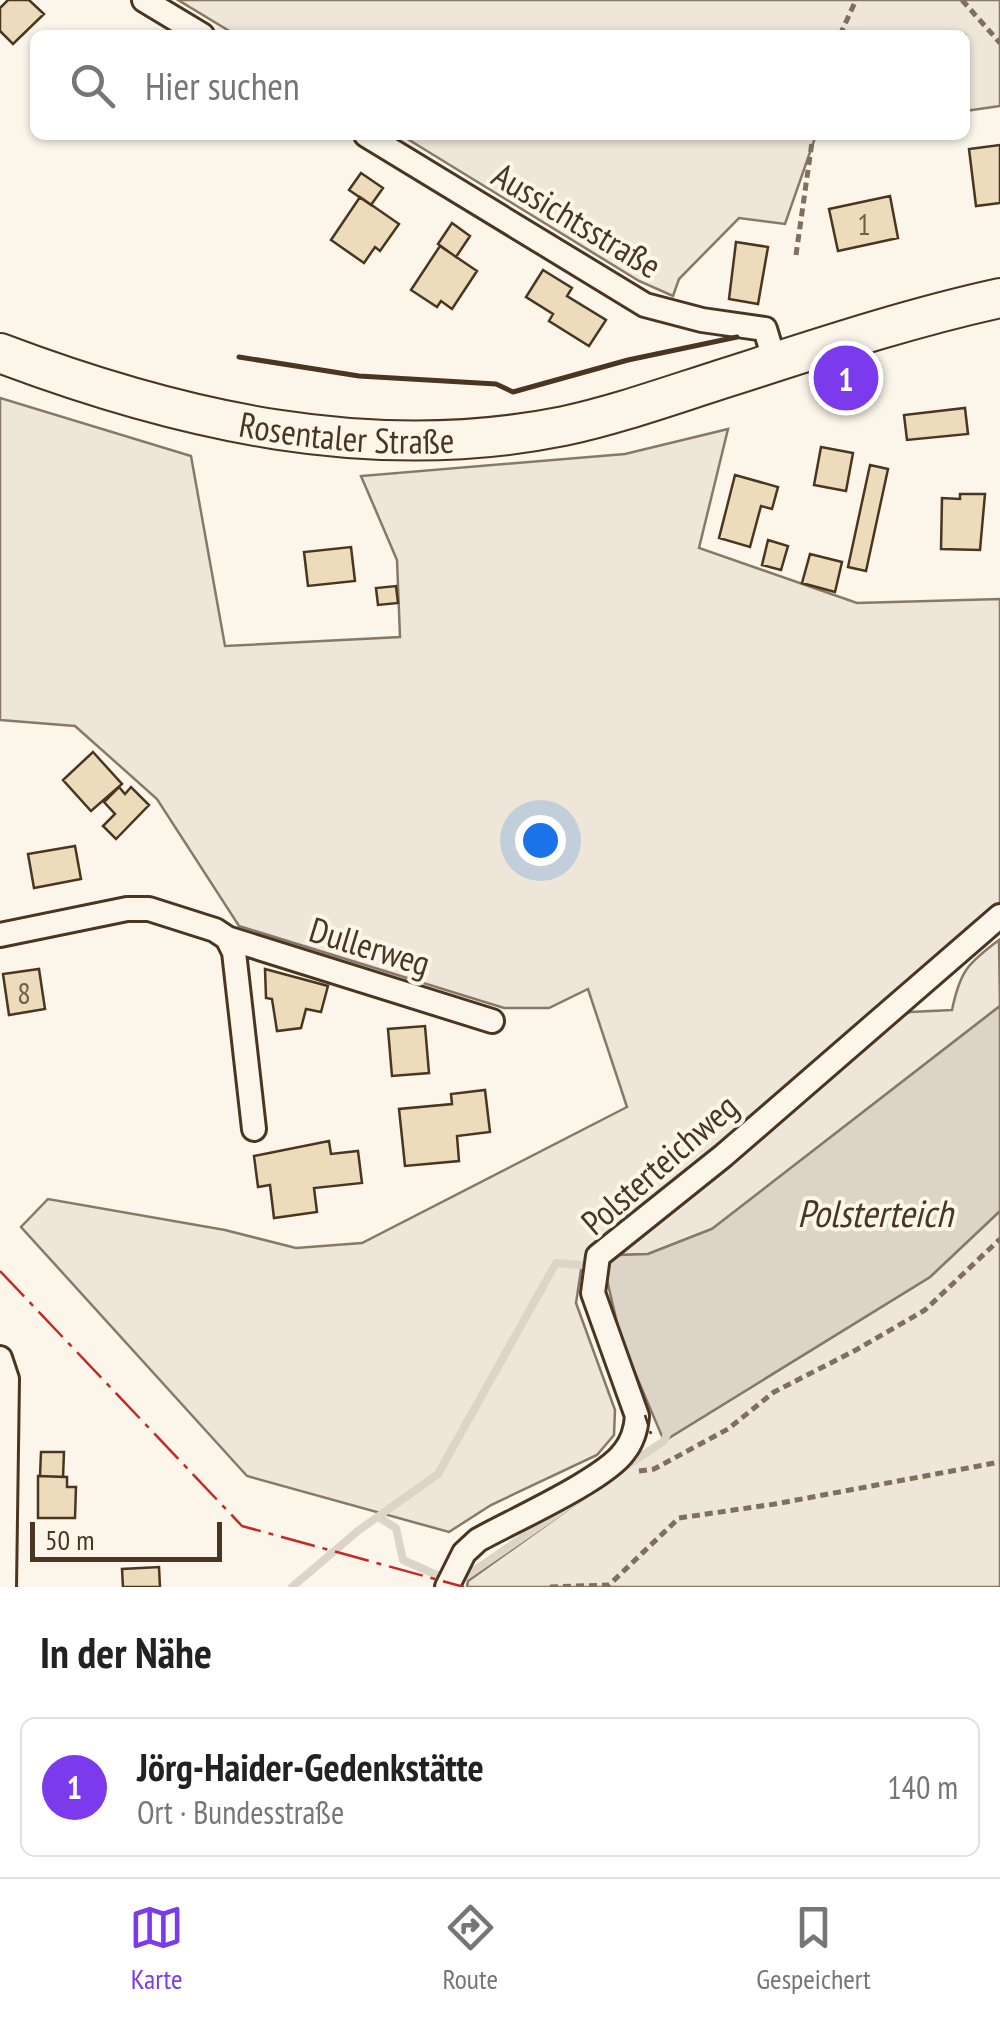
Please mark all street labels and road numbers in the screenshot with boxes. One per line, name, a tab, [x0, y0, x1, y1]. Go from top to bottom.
street label: Aussichtsstraße	[484, 152, 670, 288]
street label: Rosentaler Straße	[236, 401, 455, 464]
street label: Dullerweg	[304, 906, 436, 986]
street label: Polsterteichweg	[571, 1083, 747, 1245]

